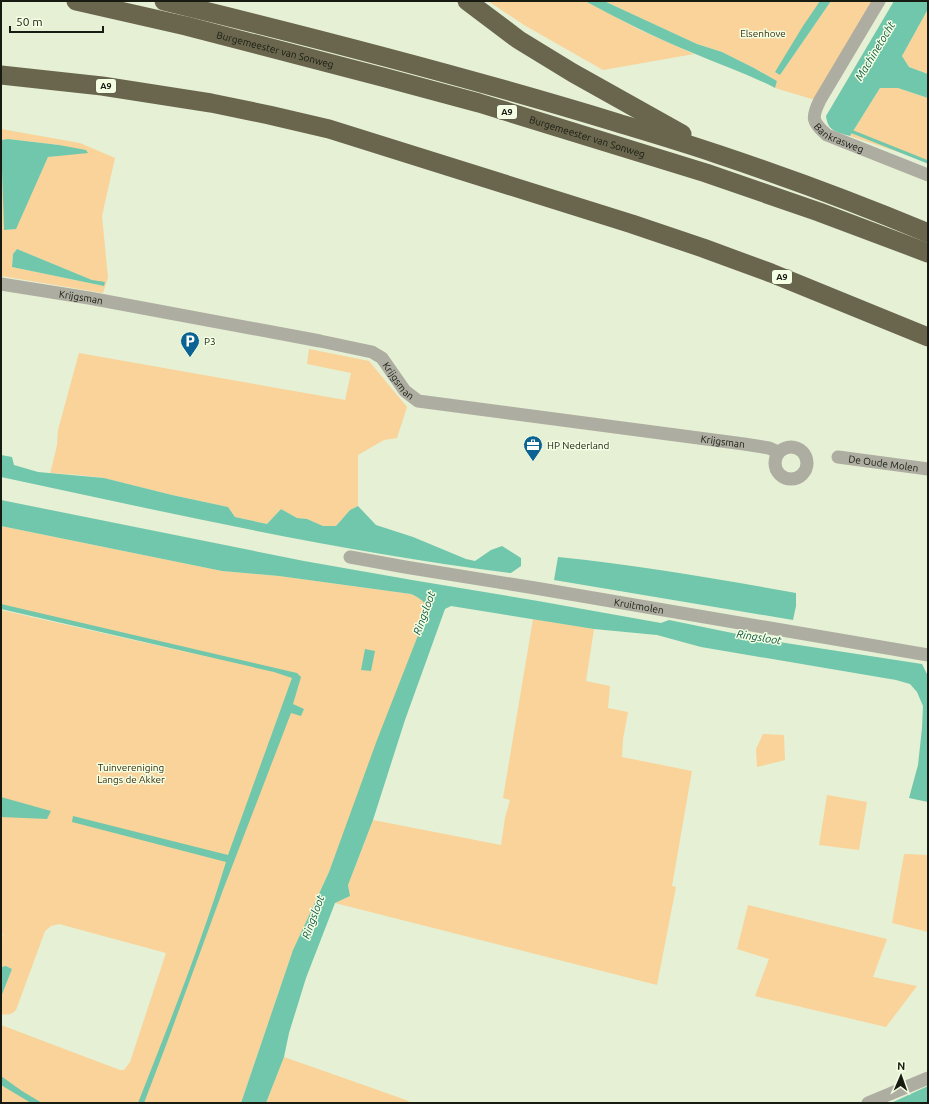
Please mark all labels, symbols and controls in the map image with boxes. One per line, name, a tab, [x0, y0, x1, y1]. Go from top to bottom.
scale bar	[10, 8, 103, 34]
text: 50 m	[16, 15, 43, 28]
water label: Machinetocht	[853, 19, 898, 83]
park label: Elsenhove	[740, 28, 786, 39]
street label: Burgemeester van Sonweg	[215, 29, 335, 70]
road number: A9	[96, 79, 116, 93]
road number: A9	[497, 105, 517, 119]
street label: Burgemeester van Sonweg	[528, 114, 646, 160]
street label: Bankrasweg	[812, 121, 865, 155]
road number: A9	[772, 270, 792, 284]
street label: Krijgsman	[58, 288, 104, 306]
parking icon: P3	[179, 330, 201, 358]
place label: P3	[204, 336, 216, 347]
street label: Krijgsman	[380, 360, 416, 402]
street label: Krijgsman	[700, 433, 745, 450]
office icon: HP Nederland	[522, 434, 544, 462]
place label: HP Nederland	[547, 440, 610, 451]
street label: De Oude Molen	[848, 453, 919, 474]
water label: Ringsloot	[411, 589, 438, 636]
street label: Kruitmolen	[613, 597, 665, 616]
water label: Ringsloot	[736, 628, 783, 647]
park label: Tuinvereniging Langs de Akker	[97, 762, 165, 785]
water label: Ringsloot	[300, 893, 327, 940]
north arrow	[881, 1056, 921, 1096]
text: N	[897, 1060, 906, 1072]

